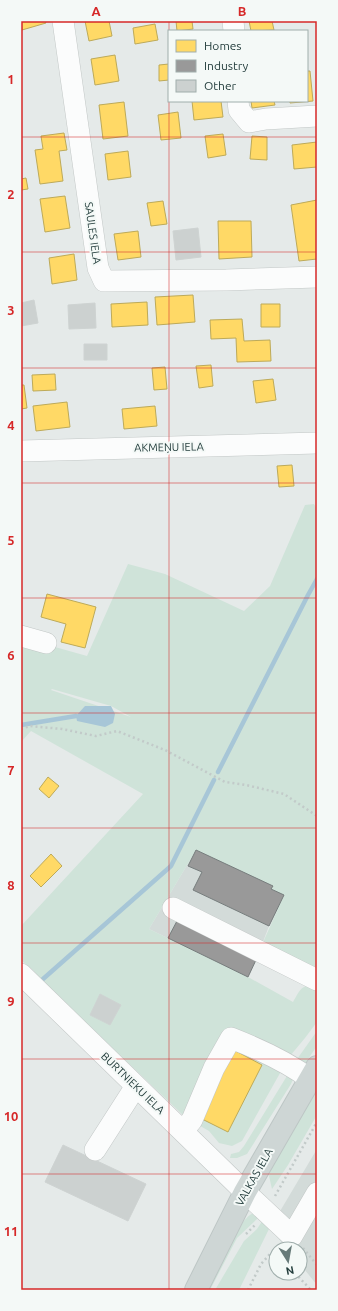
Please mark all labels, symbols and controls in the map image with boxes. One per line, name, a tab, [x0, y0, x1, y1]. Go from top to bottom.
text: A	[91, 4, 101, 18]
text: B	[238, 4, 247, 18]
legend	[168, 30, 308, 102]
text: Homes	[204, 39, 242, 52]
text: Industry	[204, 59, 249, 72]
text: 1	[7, 72, 15, 86]
text: Other	[204, 79, 237, 92]
text: 2	[7, 187, 15, 201]
street label: SAULES IELA	[83, 201, 103, 266]
text: 3	[7, 303, 15, 317]
text: 4	[7, 418, 15, 432]
street label: AKMEŅU IELA	[134, 440, 205, 454]
text: 5	[7, 533, 15, 547]
text: 6	[7, 648, 15, 662]
text: 7	[7, 763, 15, 777]
text: 8	[7, 878, 15, 892]
text: 9	[7, 994, 15, 1008]
street label: BURTNIEKU IELA	[99, 1050, 168, 1117]
text: 10	[4, 1109, 18, 1123]
street label: VALKAS IELA	[233, 1145, 275, 1208]
text: 11	[4, 1224, 18, 1238]
north arrow	[268, 1241, 308, 1281]
text: N	[285, 1264, 295, 1277]

